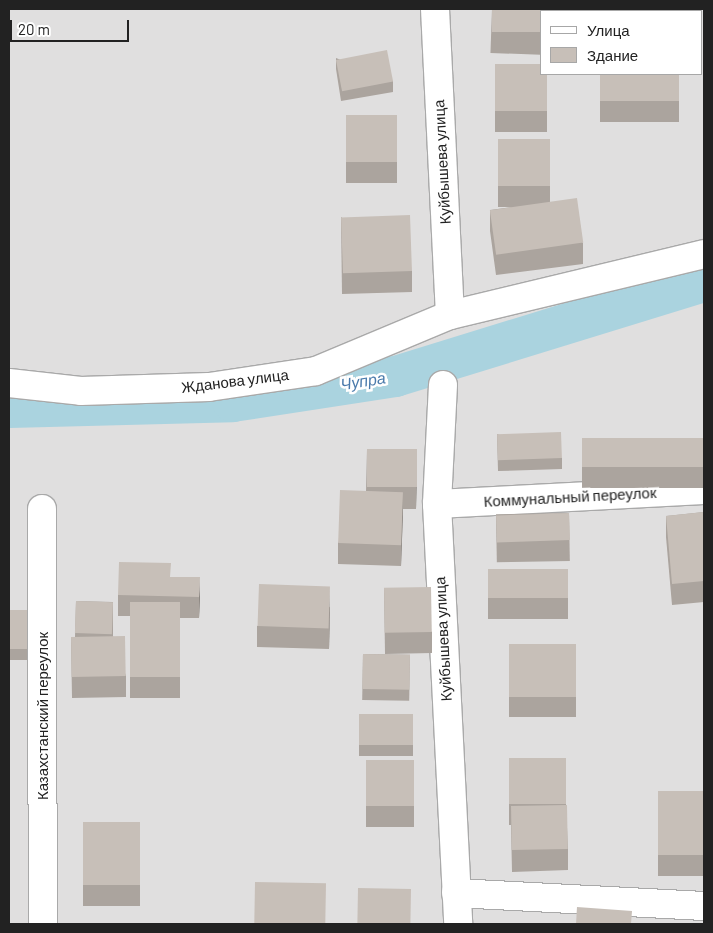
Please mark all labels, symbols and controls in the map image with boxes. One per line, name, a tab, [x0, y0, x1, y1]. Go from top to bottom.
scale bar	[12, 10, 131, 42]
legend	[540, 10, 703, 75]
text: 20 m	[18, 20, 50, 38]
text: Улица	[587, 21, 630, 39]
text: Здание	[587, 46, 638, 64]
street label: Куйбышева улица	[430, 99, 454, 225]
street label: Жданова улица	[180, 365, 290, 397]
water label: Чупра	[339, 368, 387, 394]
street label: Коммунальный переулок	[483, 483, 657, 511]
street label: Куйбышева улица	[431, 576, 455, 702]
street label: Казахстанский переулок	[34, 632, 52, 800]

